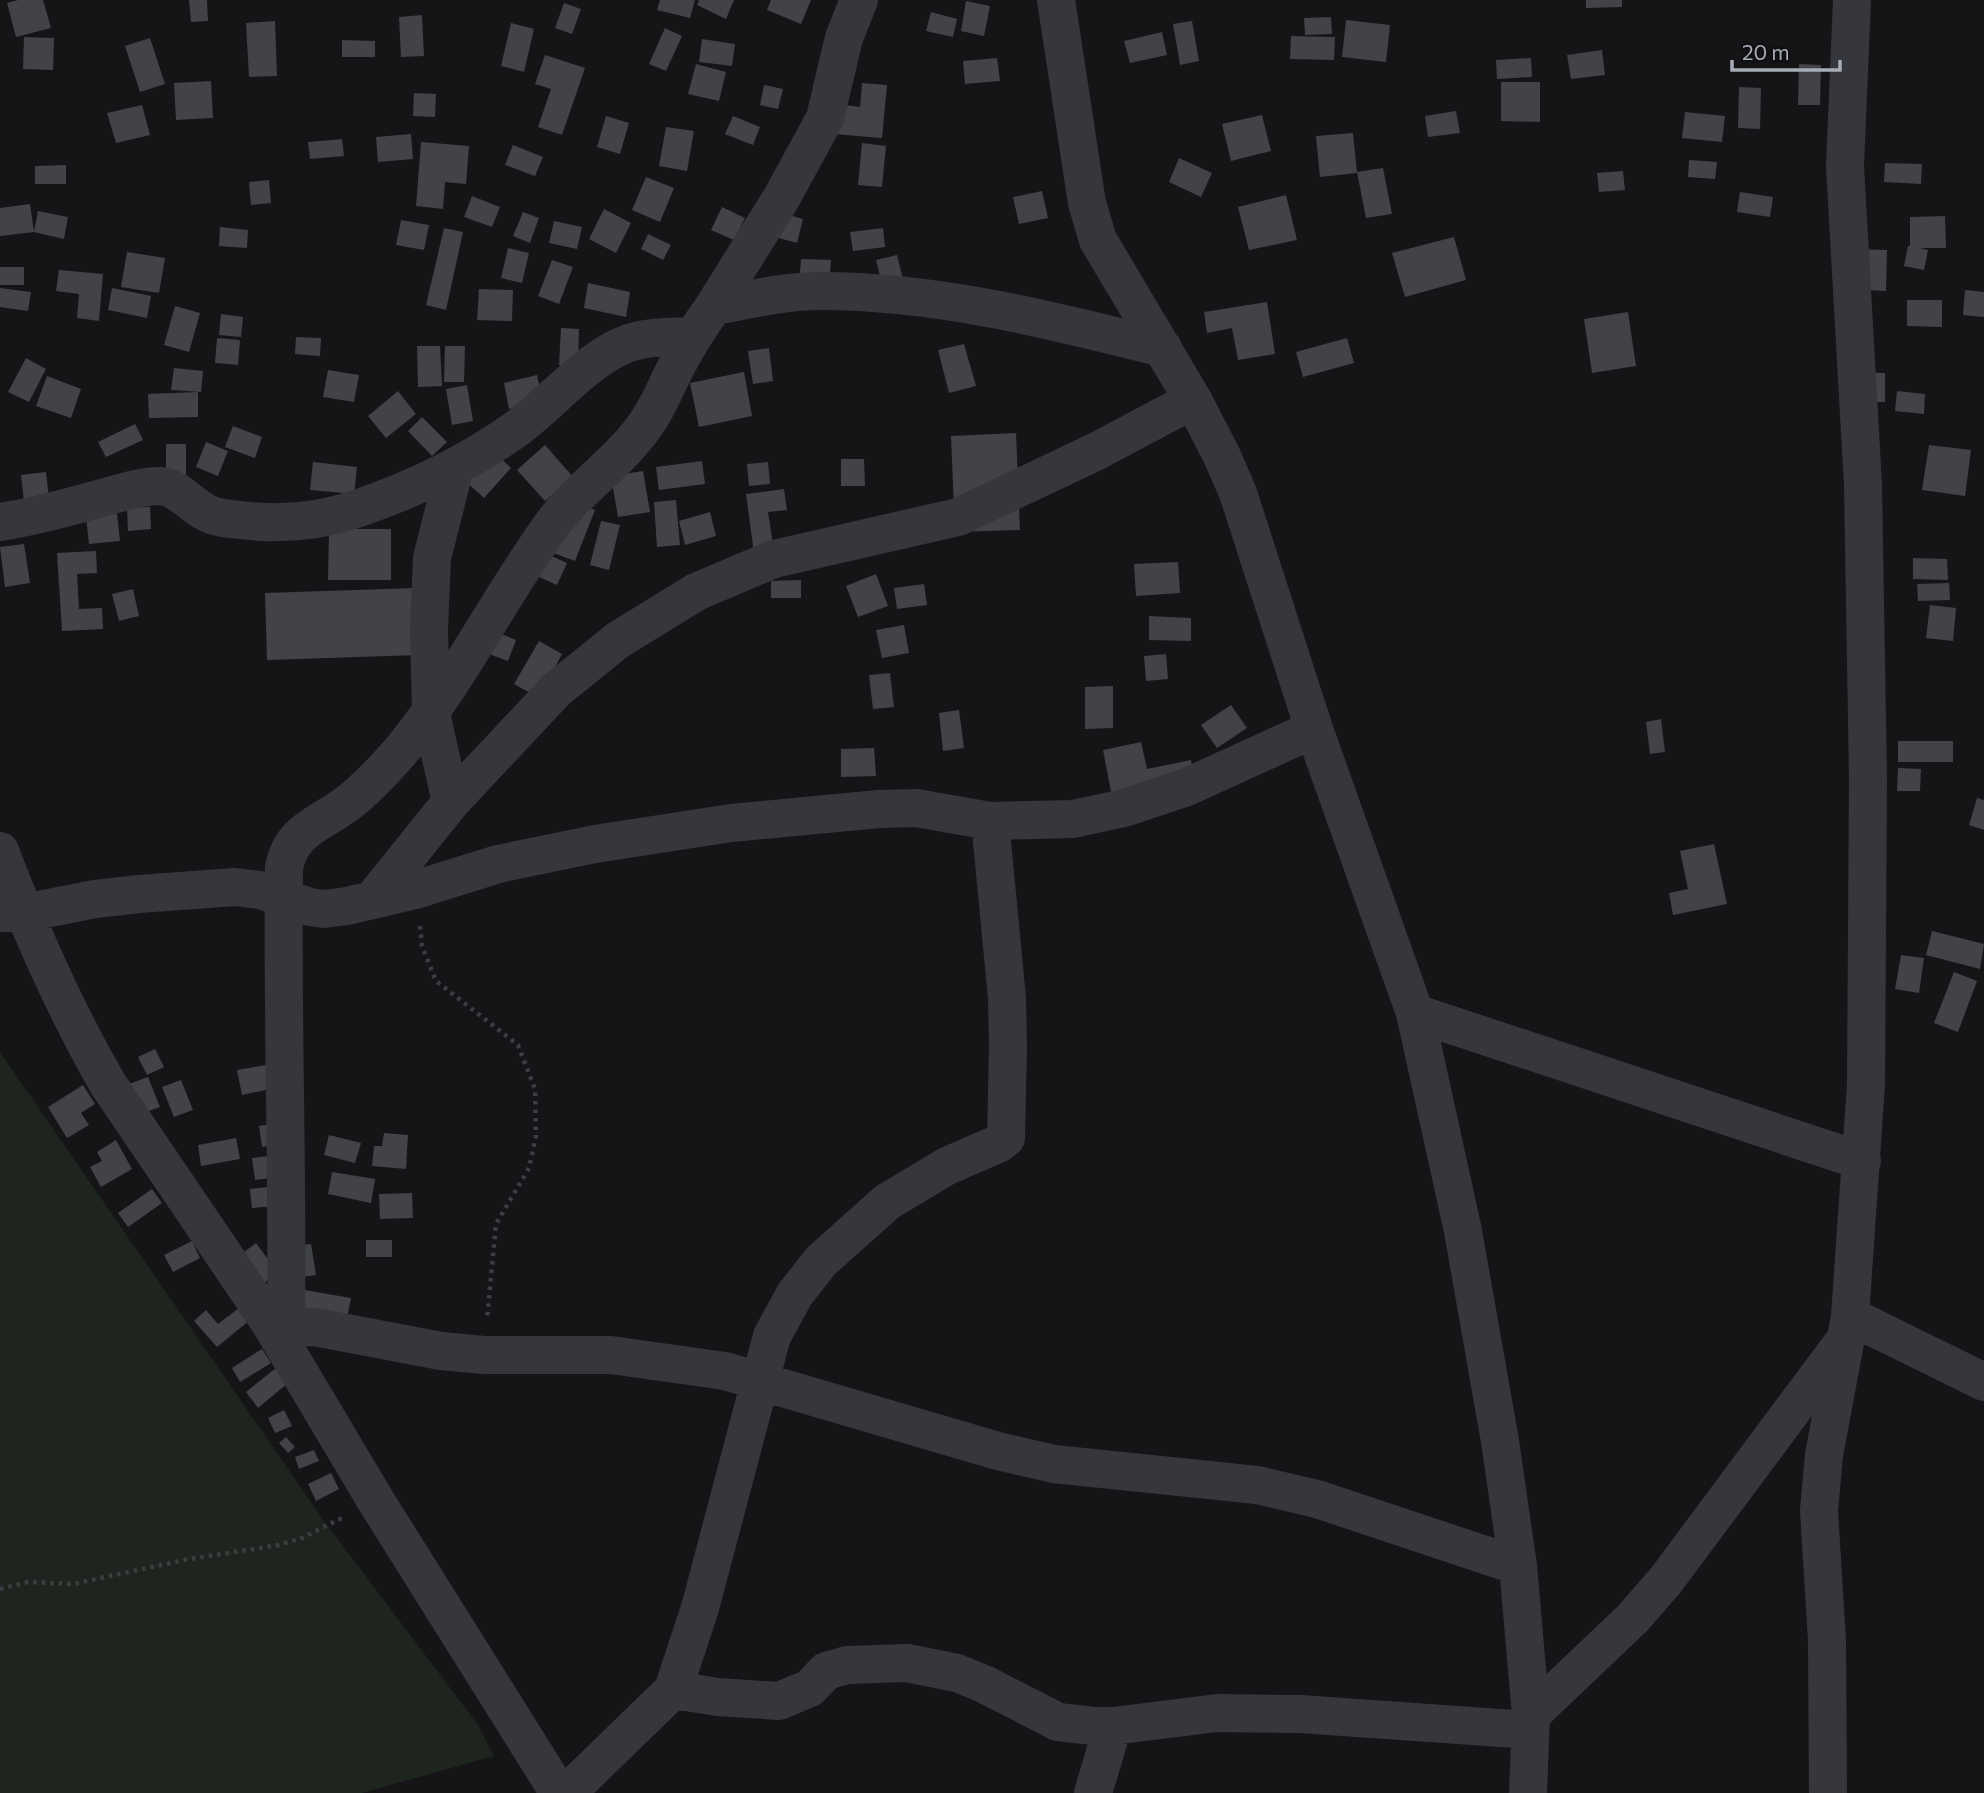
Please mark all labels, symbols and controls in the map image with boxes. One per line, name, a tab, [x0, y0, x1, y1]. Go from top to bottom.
scale bar	[1732, 28, 1840, 72]
text: 20 m	[1742, 39, 1790, 64]

